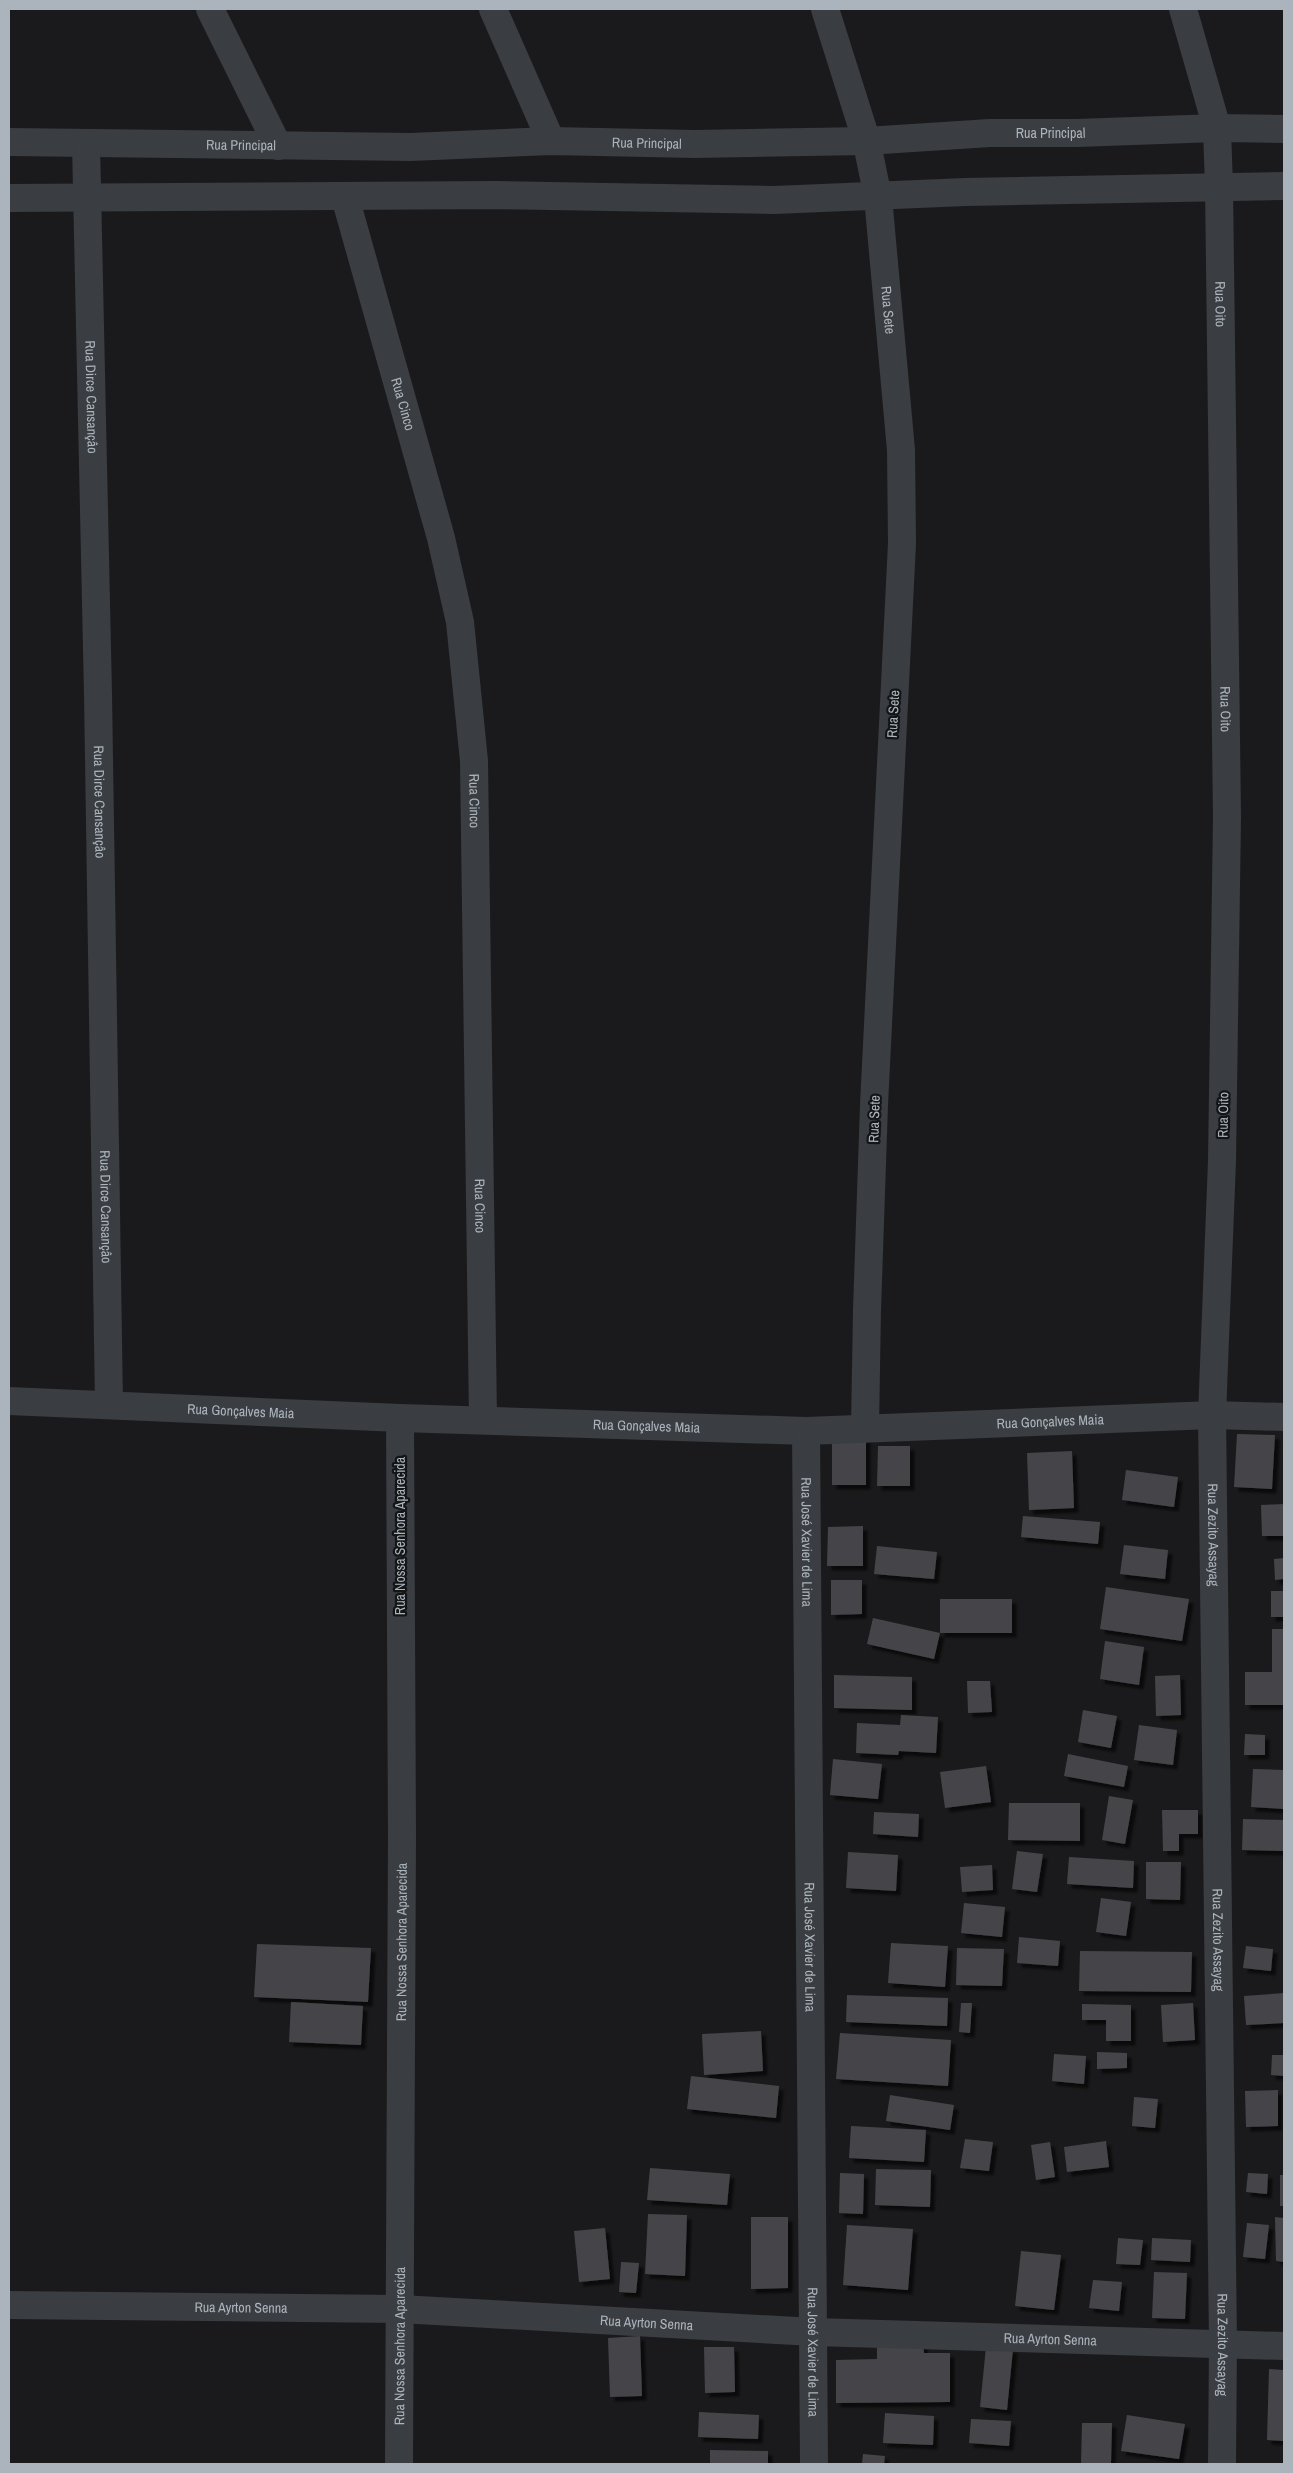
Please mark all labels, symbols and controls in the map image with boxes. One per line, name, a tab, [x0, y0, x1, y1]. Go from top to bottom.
street label: Rua Principal	[1016, 124, 1086, 142]
street label: Rua Principal	[612, 133, 682, 153]
street label: Rua Principal	[206, 135, 276, 154]
street label: Rua Oito	[1211, 281, 1230, 327]
street label: Rua Sete	[877, 285, 899, 335]
street label: Rua Dirce Cansançâo	[81, 340, 102, 454]
street label: Rua Cinco	[387, 375, 419, 433]
street label: Rua Oito	[1216, 686, 1235, 732]
street label: Rua Sete	[883, 690, 903, 738]
street label: Rua Dirce Cansançâo	[90, 745, 110, 859]
street label: Rua Cinco	[465, 774, 484, 828]
street label: Rua Oito	[1214, 1092, 1232, 1138]
street label: Rua Sete	[864, 1095, 884, 1143]
street label: Rua Dirce Cansançâo	[96, 1150, 116, 1263]
street label: Rua Cinco	[471, 1179, 489, 1233]
street label: Rua Gonçalves Maia	[187, 1400, 295, 1422]
street label: Rua Gonçalves Maia	[996, 1410, 1105, 1432]
street label: Rua Gonçalves Maia	[593, 1415, 701, 1437]
street label: Rua Nossa Senhora Aparecida	[391, 1456, 409, 1615]
street label: Rua José Xavier de Lima	[797, 1477, 816, 1607]
street label: Rua Zezito Assayag	[1204, 1483, 1223, 1587]
street label: Rua Nossa Senhora Aparecida	[392, 1862, 411, 2021]
street label: Rua José Xavier de Lima	[800, 1882, 820, 2012]
street label: Rua Zezito Assayag	[1209, 1888, 1228, 1992]
street label: Rua Nossa Senhora Aparecida	[390, 2266, 409, 2425]
street label: Rua José Xavier de Lima	[804, 2287, 823, 2417]
street label: Rua Zezito Assayag	[1213, 2293, 1232, 2397]
street label: Rua Ayrton Senna	[194, 2298, 288, 2317]
street label: Rua Ayrton Senna	[600, 2311, 694, 2334]
street label: Rua Ayrton Senna	[1003, 2329, 1098, 2349]

